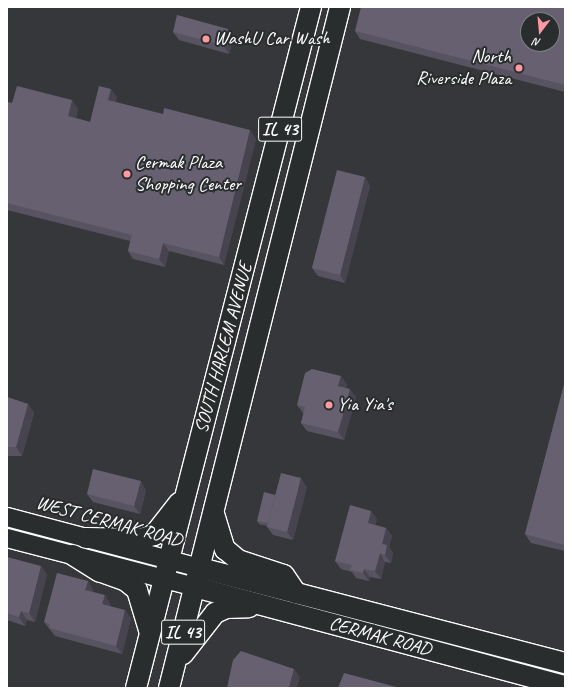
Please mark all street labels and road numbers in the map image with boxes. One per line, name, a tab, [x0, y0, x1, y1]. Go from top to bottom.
road number: IL 43	[258, 113, 302, 145]
street label: SOUTH HARLEM AVENUE	[190, 260, 258, 436]
street label: WEST CERMAK ROAD	[33, 491, 185, 553]
street label: CERMAK ROAD	[326, 612, 434, 662]
road number: IL 43	[161, 616, 205, 648]

